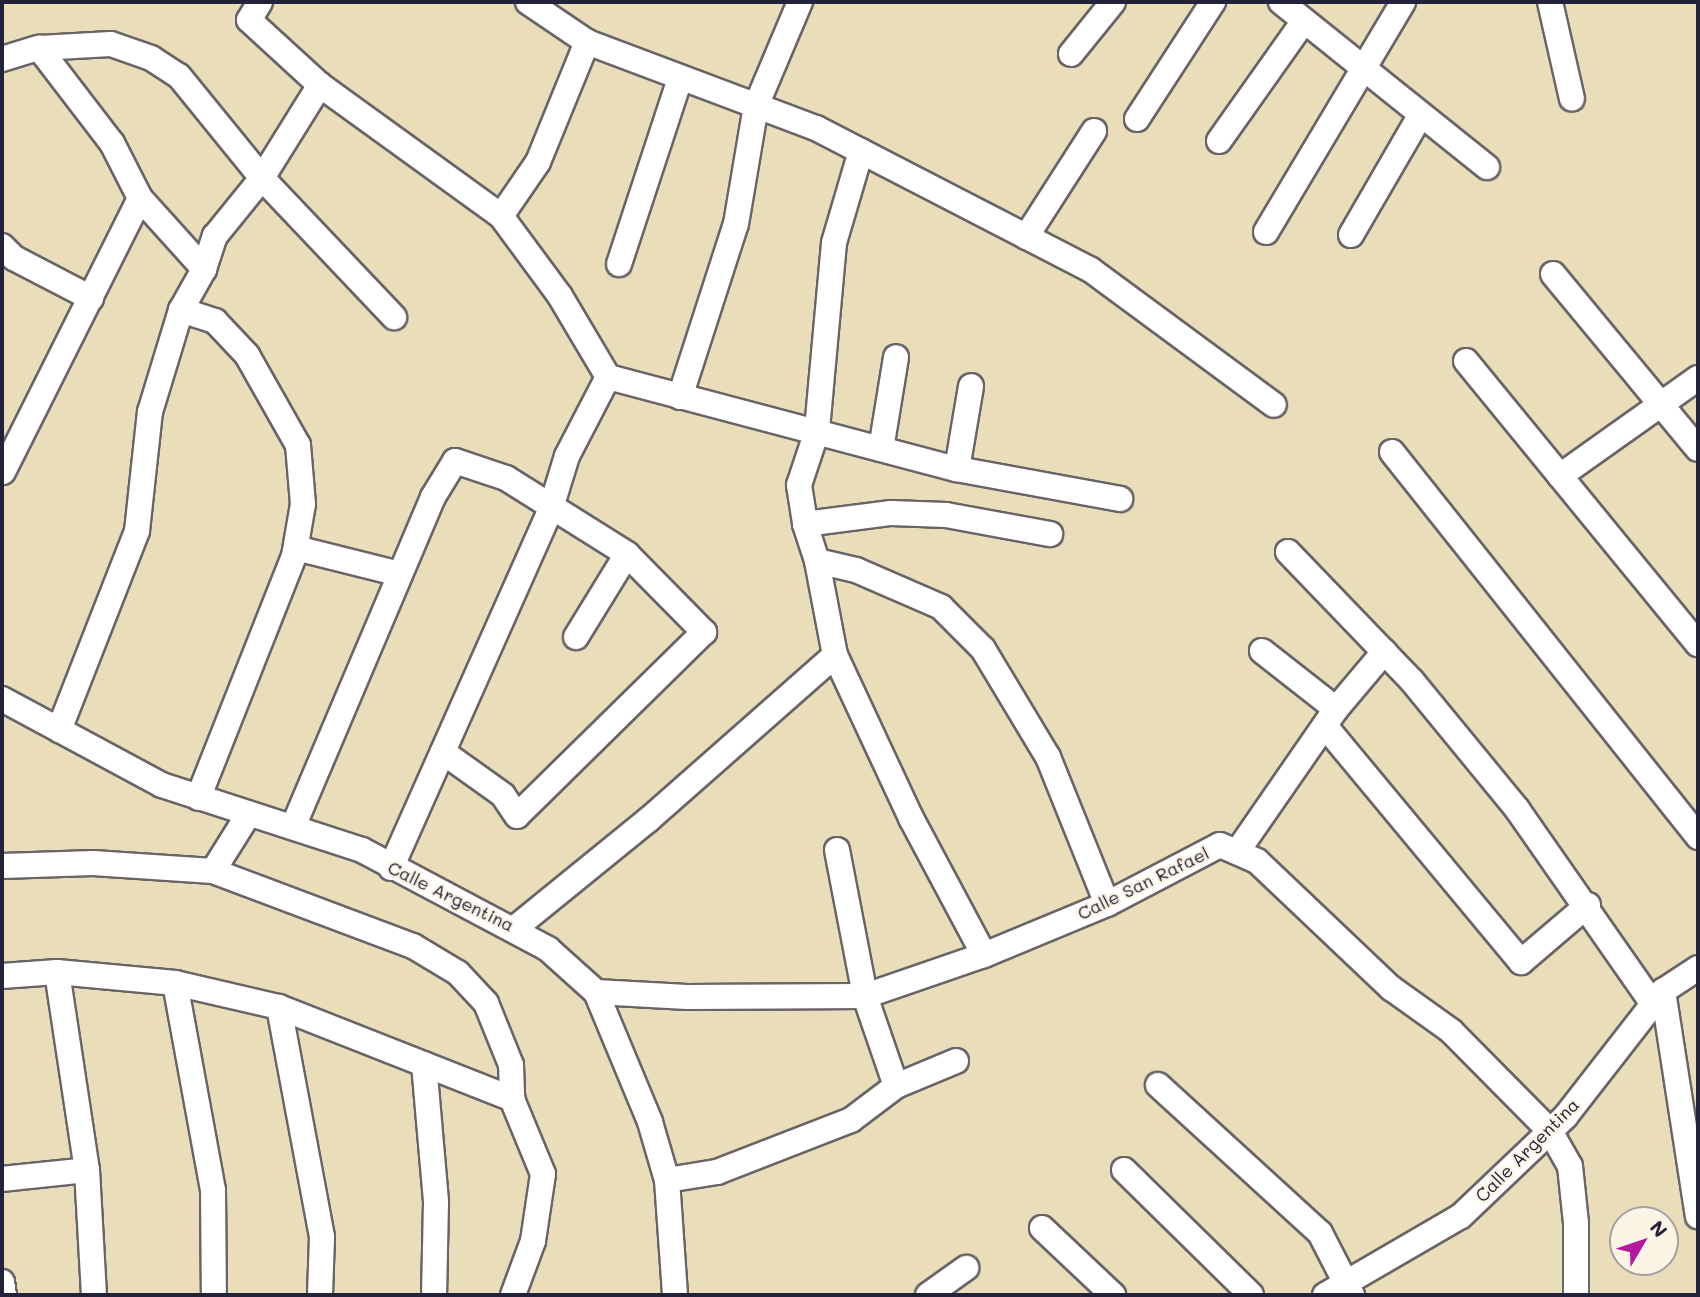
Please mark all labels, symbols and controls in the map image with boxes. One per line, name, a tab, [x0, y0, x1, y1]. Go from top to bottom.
street label: Calle San Rafael	[1074, 842, 1212, 924]
street label: Calle Argentina	[384, 856, 518, 936]
street label: Calle Argentina	[1471, 1094, 1583, 1206]
north arrow	[1609, 1206, 1679, 1276]
text: N	[1645, 1215, 1673, 1242]

